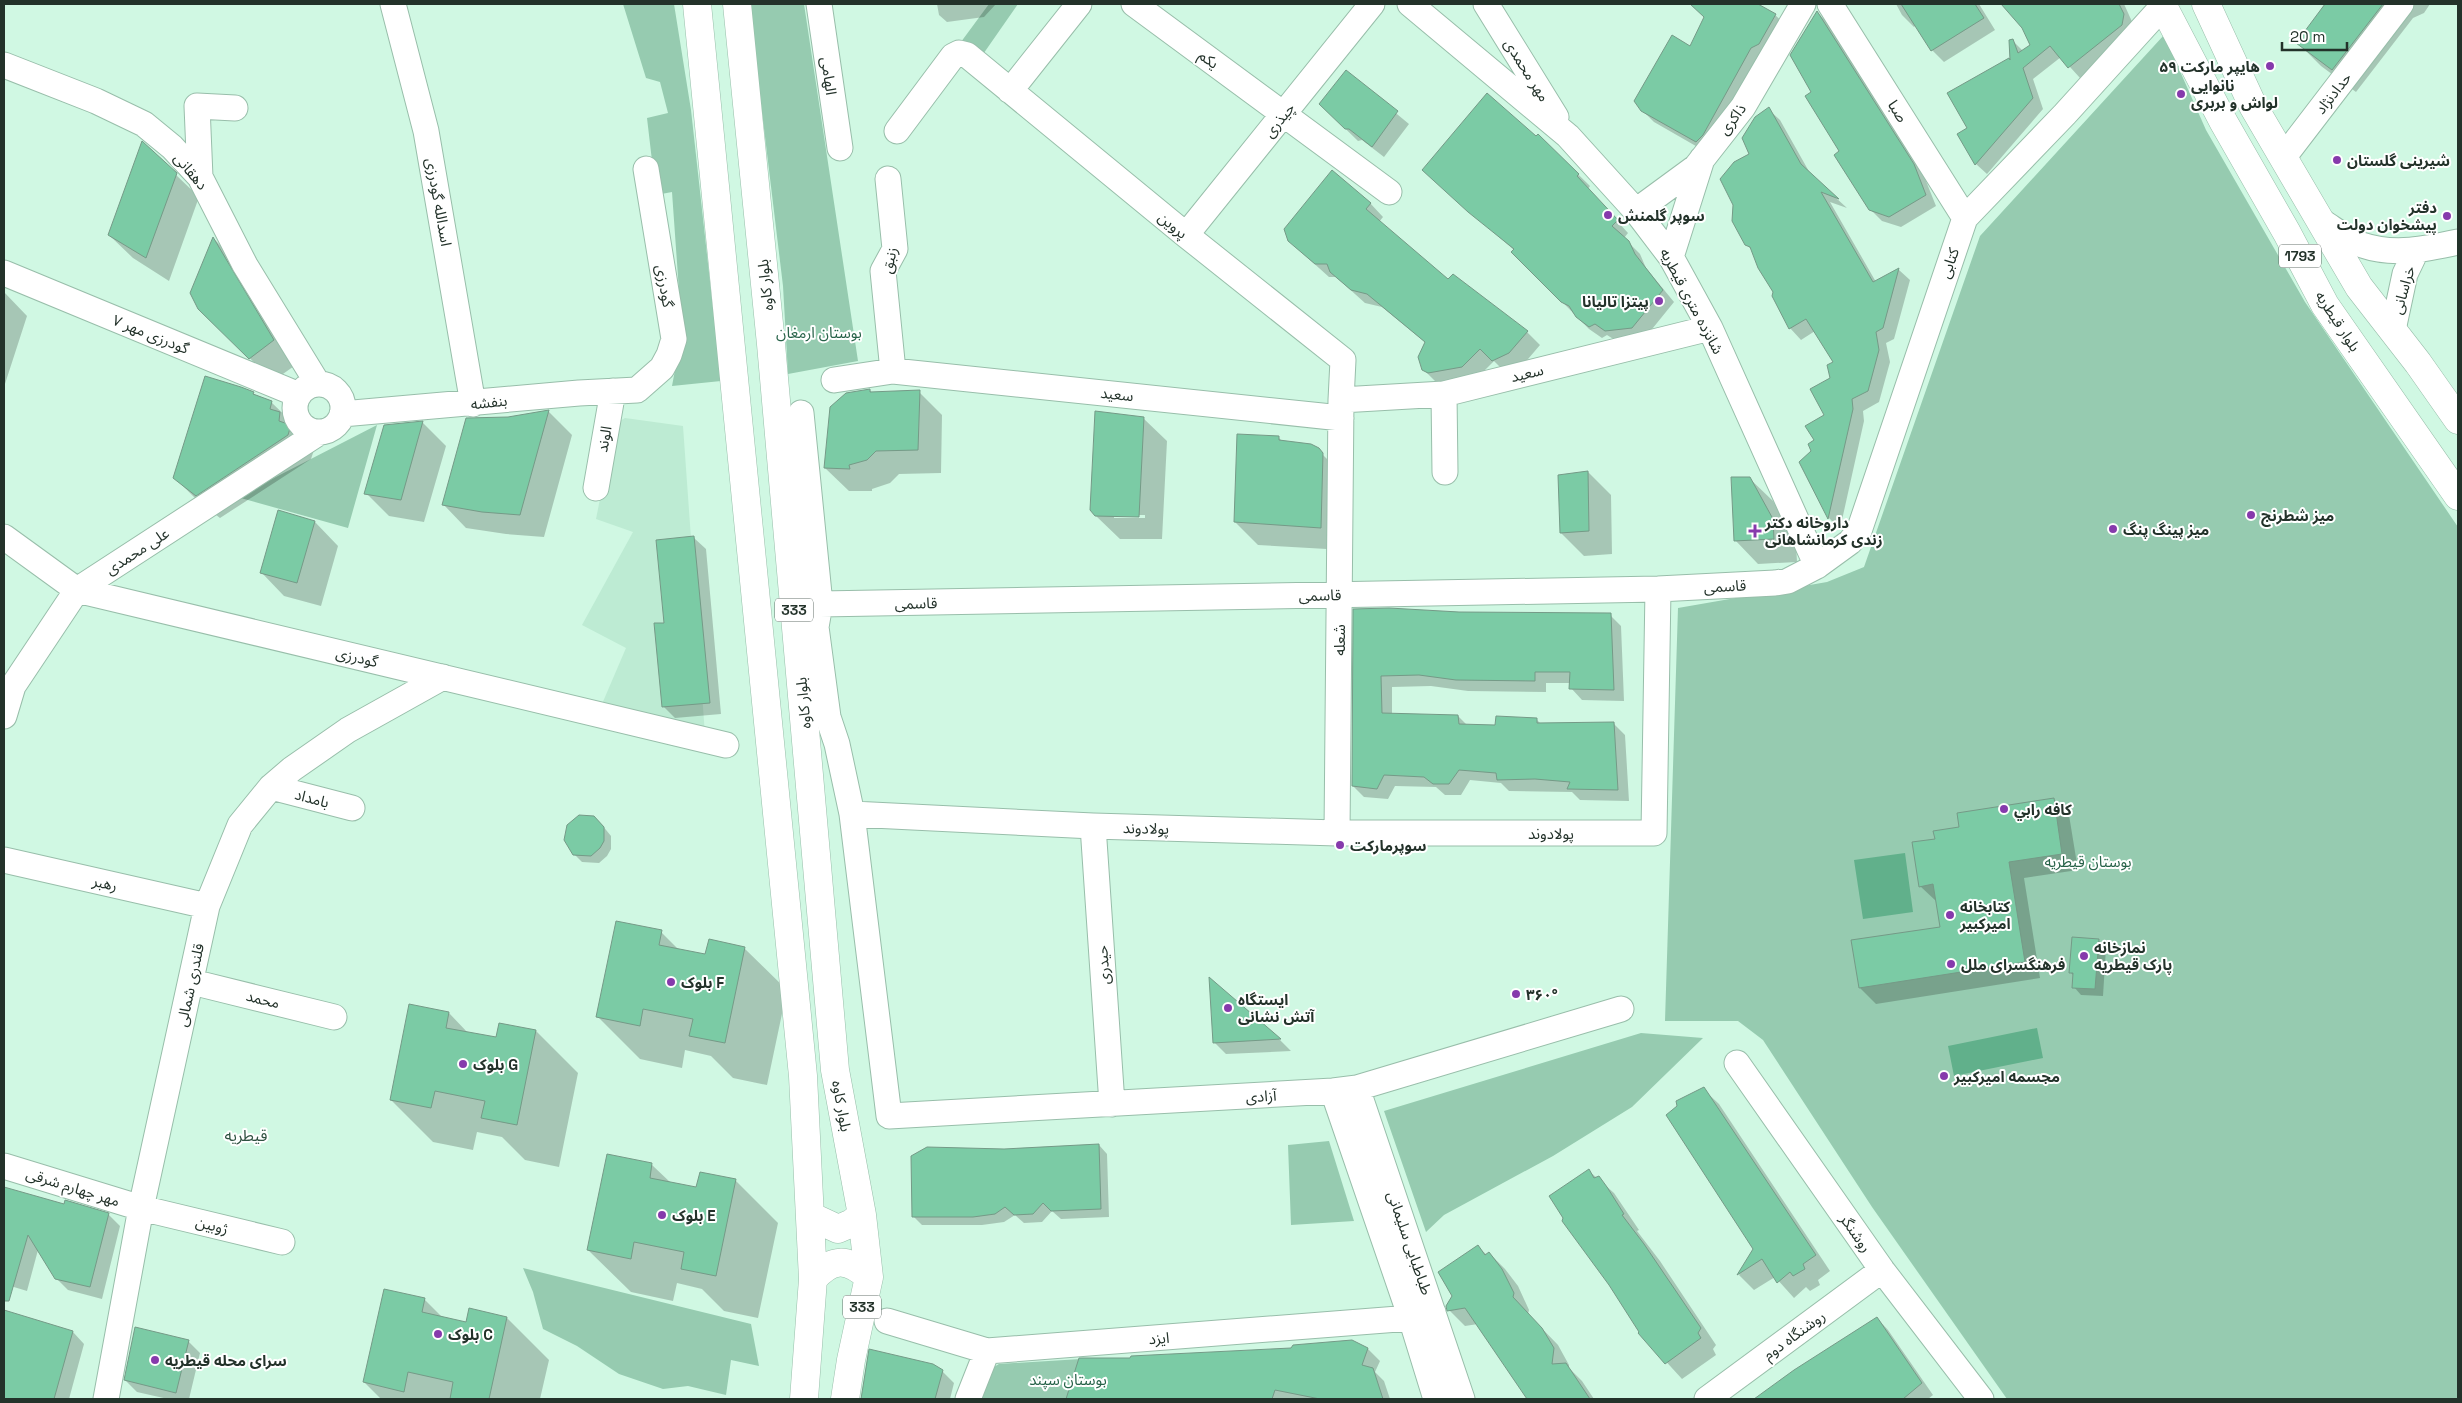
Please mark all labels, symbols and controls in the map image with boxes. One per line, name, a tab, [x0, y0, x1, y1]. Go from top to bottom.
scale bar	[2282, 20, 2347, 52]
text: 20 m	[2290, 27, 2325, 46]
street label: مهر محمدی	[1500, 35, 1554, 105]
street label: یکم	[1194, 45, 1223, 74]
street label: الهامی	[817, 56, 841, 96]
place label: هایپر مارکت ۵۹	[2160, 57, 2260, 76]
marker: هایپر مارکت ۵۹	[2264, 60, 2276, 72]
street label: حدادنژاد	[2311, 68, 2355, 118]
place label: نانوایی لواش و بربری	[2191, 76, 2278, 112]
marker: نانوایی لواش و بربری	[2175, 88, 2187, 100]
street label: صبا	[1884, 96, 1912, 126]
street label: چیذری	[1259, 99, 1300, 142]
street label: ذاکری	[1714, 100, 1750, 138]
street label: دهقانی	[170, 149, 212, 193]
place label: شیرینی گلستان	[2347, 151, 2450, 170]
marker: شیرینی گلستان	[2331, 154, 2343, 166]
street label: اسدالله گودرزی	[422, 156, 456, 248]
place label: دفتر پیشخوان دولت	[2337, 198, 2437, 234]
place label: سوپر گلمنش	[1618, 206, 1705, 225]
street label: پروین	[1154, 207, 1192, 244]
marker: سوپر گلمنش	[1602, 209, 1614, 221]
marker: دفتر پیشخوان دولت	[2441, 210, 2453, 222]
street label: کتابی	[1935, 244, 1963, 281]
street label: زنبق	[876, 245, 903, 275]
street label: شانزده متری قیطریه	[1656, 245, 1728, 358]
road number: 1793	[2279, 245, 2321, 268]
street label: بلوار کاوه	[753, 258, 777, 312]
street label: گودرزی	[652, 263, 678, 310]
street label: خراسانی	[2387, 264, 2419, 316]
street label: بلوار قیطریه	[2311, 287, 2365, 355]
place label: پیتزا تالیانا	[1582, 292, 1649, 311]
marker: پیتزا تالیانا	[1653, 295, 1665, 307]
street label: گودرزی مهر ۷	[110, 310, 193, 358]
park label: بوستان ارمغان	[776, 323, 862, 342]
street label: سعید	[1509, 360, 1546, 386]
street label: سعید	[1100, 383, 1135, 405]
street label: بنفشه	[470, 391, 508, 413]
street label: الوند	[592, 424, 616, 454]
place label: میز شطرنج	[2261, 506, 2334, 527]
marker: میز شطرنج	[2245, 509, 2257, 521]
place label: داروخانه دکتر زندی کرمانشاهانی	[1764, 513, 1883, 549]
place label: میز پینگ پنگ	[2123, 520, 2209, 539]
street label: علی محمدی	[101, 523, 173, 579]
marker: میز پینگ پنگ	[2107, 523, 2119, 535]
marker: داروخانه دکتر زندی کرمانشاهانی	[1749, 525, 1761, 537]
street label: قاسمی	[1703, 575, 1747, 597]
street label: قاسمی	[1299, 585, 1342, 605]
street label: قاسمی	[895, 593, 938, 613]
road number: 333	[775, 598, 813, 622]
street label: شعله	[1330, 624, 1349, 656]
street label: گودرزی	[334, 643, 381, 671]
street label: بلوار کاوه	[791, 676, 815, 730]
street label: بامداد	[293, 784, 331, 812]
place label: كافه رابي	[2014, 800, 2072, 821]
marker: كافه رابي	[1998, 803, 2010, 815]
street label: پولادوند	[1123, 818, 1169, 839]
street label: پولادوند	[1528, 824, 1574, 844]
place label: سوپرمارکت	[1350, 836, 1427, 855]
marker: سوپرمارکت	[1334, 839, 1346, 851]
park label: بوستان قیطریه	[2044, 852, 2132, 871]
street label: رهبر	[90, 871, 119, 895]
place label: کتابخانه امیرکبیر	[1959, 897, 2011, 933]
marker: کتابخانه امیرکبیر	[1944, 909, 1956, 921]
place label: نمازخانه پارک قیطریه	[2094, 938, 2172, 974]
street label: قلندری شمالی	[172, 941, 208, 1028]
street label: حیدری	[1092, 945, 1114, 985]
marker: نمازخانه پارک قیطریه	[2078, 950, 2090, 962]
place label: فرهنگسرای ملل	[1961, 955, 2065, 974]
marker: فرهنگسرای ملل	[1945, 958, 1957, 970]
place label: بلوک F	[681, 973, 724, 992]
marker: بلوک F	[665, 976, 677, 988]
place label: ۳۶۰°	[1526, 985, 1558, 1004]
street label: محمد	[244, 986, 282, 1012]
marker: ۳۶۰°	[1510, 988, 1522, 1000]
place label: ایستگاه آتش نشانی	[1238, 990, 1316, 1026]
marker: ایستگاه آتش نشانی	[1222, 1002, 1234, 1014]
place label: بلوک G	[473, 1055, 518, 1074]
marker: بلوک G	[457, 1058, 469, 1070]
place label: مجسمه امیرکبیر	[1953, 1067, 2060, 1086]
marker: مجسمه امیرکبیر	[1938, 1070, 1950, 1082]
street label: بلوار کاوه	[828, 1079, 856, 1133]
street label: آزادی	[1245, 1086, 1277, 1106]
district label: قیطریه	[225, 1125, 267, 1146]
street label: مهر چهارم شرقی	[23, 1164, 122, 1212]
street label: طباطبایی سلیمانی	[1383, 1189, 1437, 1297]
place label: بلوک E	[672, 1206, 716, 1225]
marker: بلوک E	[656, 1209, 668, 1221]
street label: روشنگر	[1835, 1209, 1876, 1256]
street label: ژوبین	[194, 1212, 230, 1238]
road number: 333	[843, 1295, 881, 1318]
street label: روشنگاه دوم	[1759, 1306, 1830, 1366]
place label: بلوک C	[448, 1325, 493, 1344]
marker: بلوک C	[432, 1328, 444, 1340]
street label: ایزد	[1148, 1328, 1170, 1348]
place label: سرای محله قیطریه	[165, 1351, 287, 1370]
marker: سرای محله قیطریه	[149, 1354, 161, 1366]
park label: بوستان سپند	[1029, 1370, 1107, 1390]

